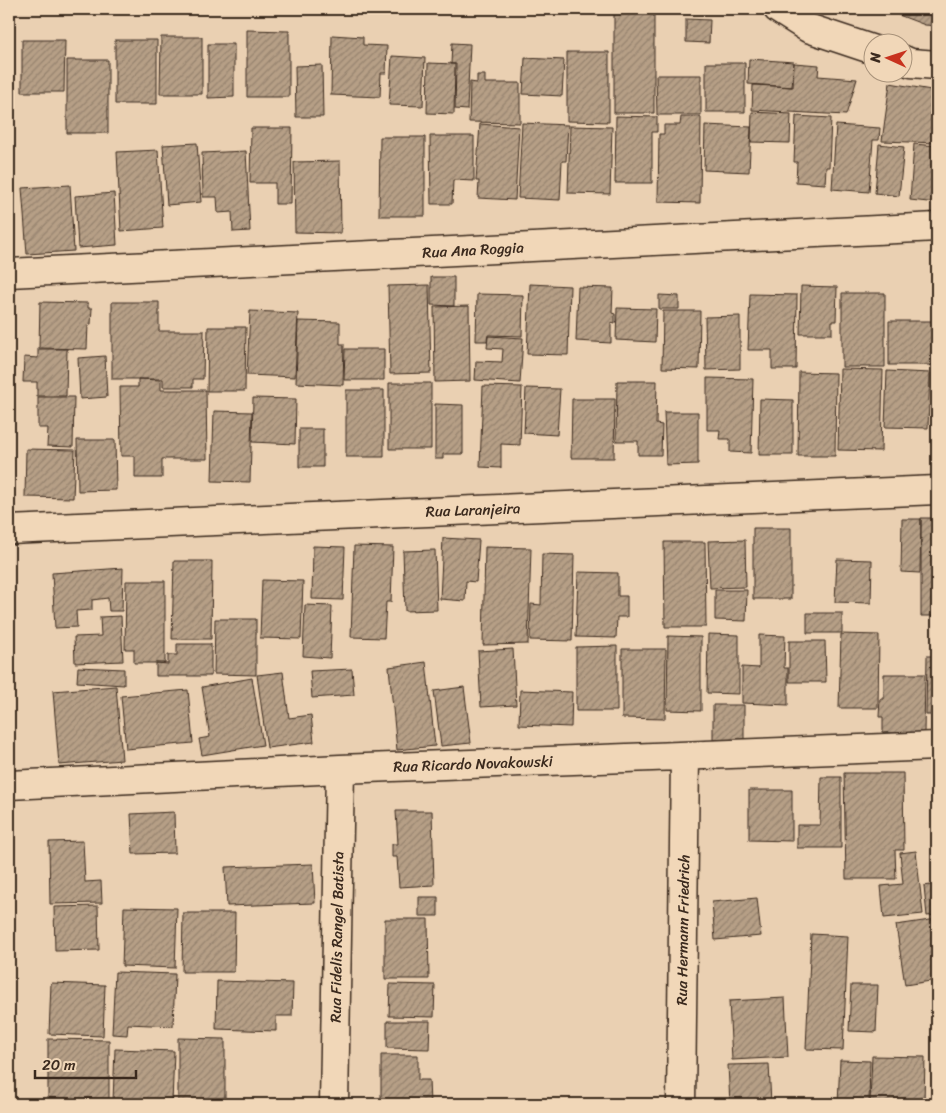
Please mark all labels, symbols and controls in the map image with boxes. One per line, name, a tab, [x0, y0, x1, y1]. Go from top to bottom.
north arrow	[864, 32, 914, 82]
text: N	[863, 52, 888, 64]
street label: Rua Ana Roggia	[422, 234, 525, 266]
street label: Rua Laranjeira	[425, 495, 521, 525]
street label: Rua Ricardo Novakowski	[393, 748, 554, 780]
street label: Rua Fidelis Rangel Batista	[323, 851, 352, 1023]
street label: Rua Hermann Friedrich	[669, 854, 697, 1006]
scale bar	[35, 1048, 136, 1080]
text: 20 m	[42, 1052, 76, 1078]

